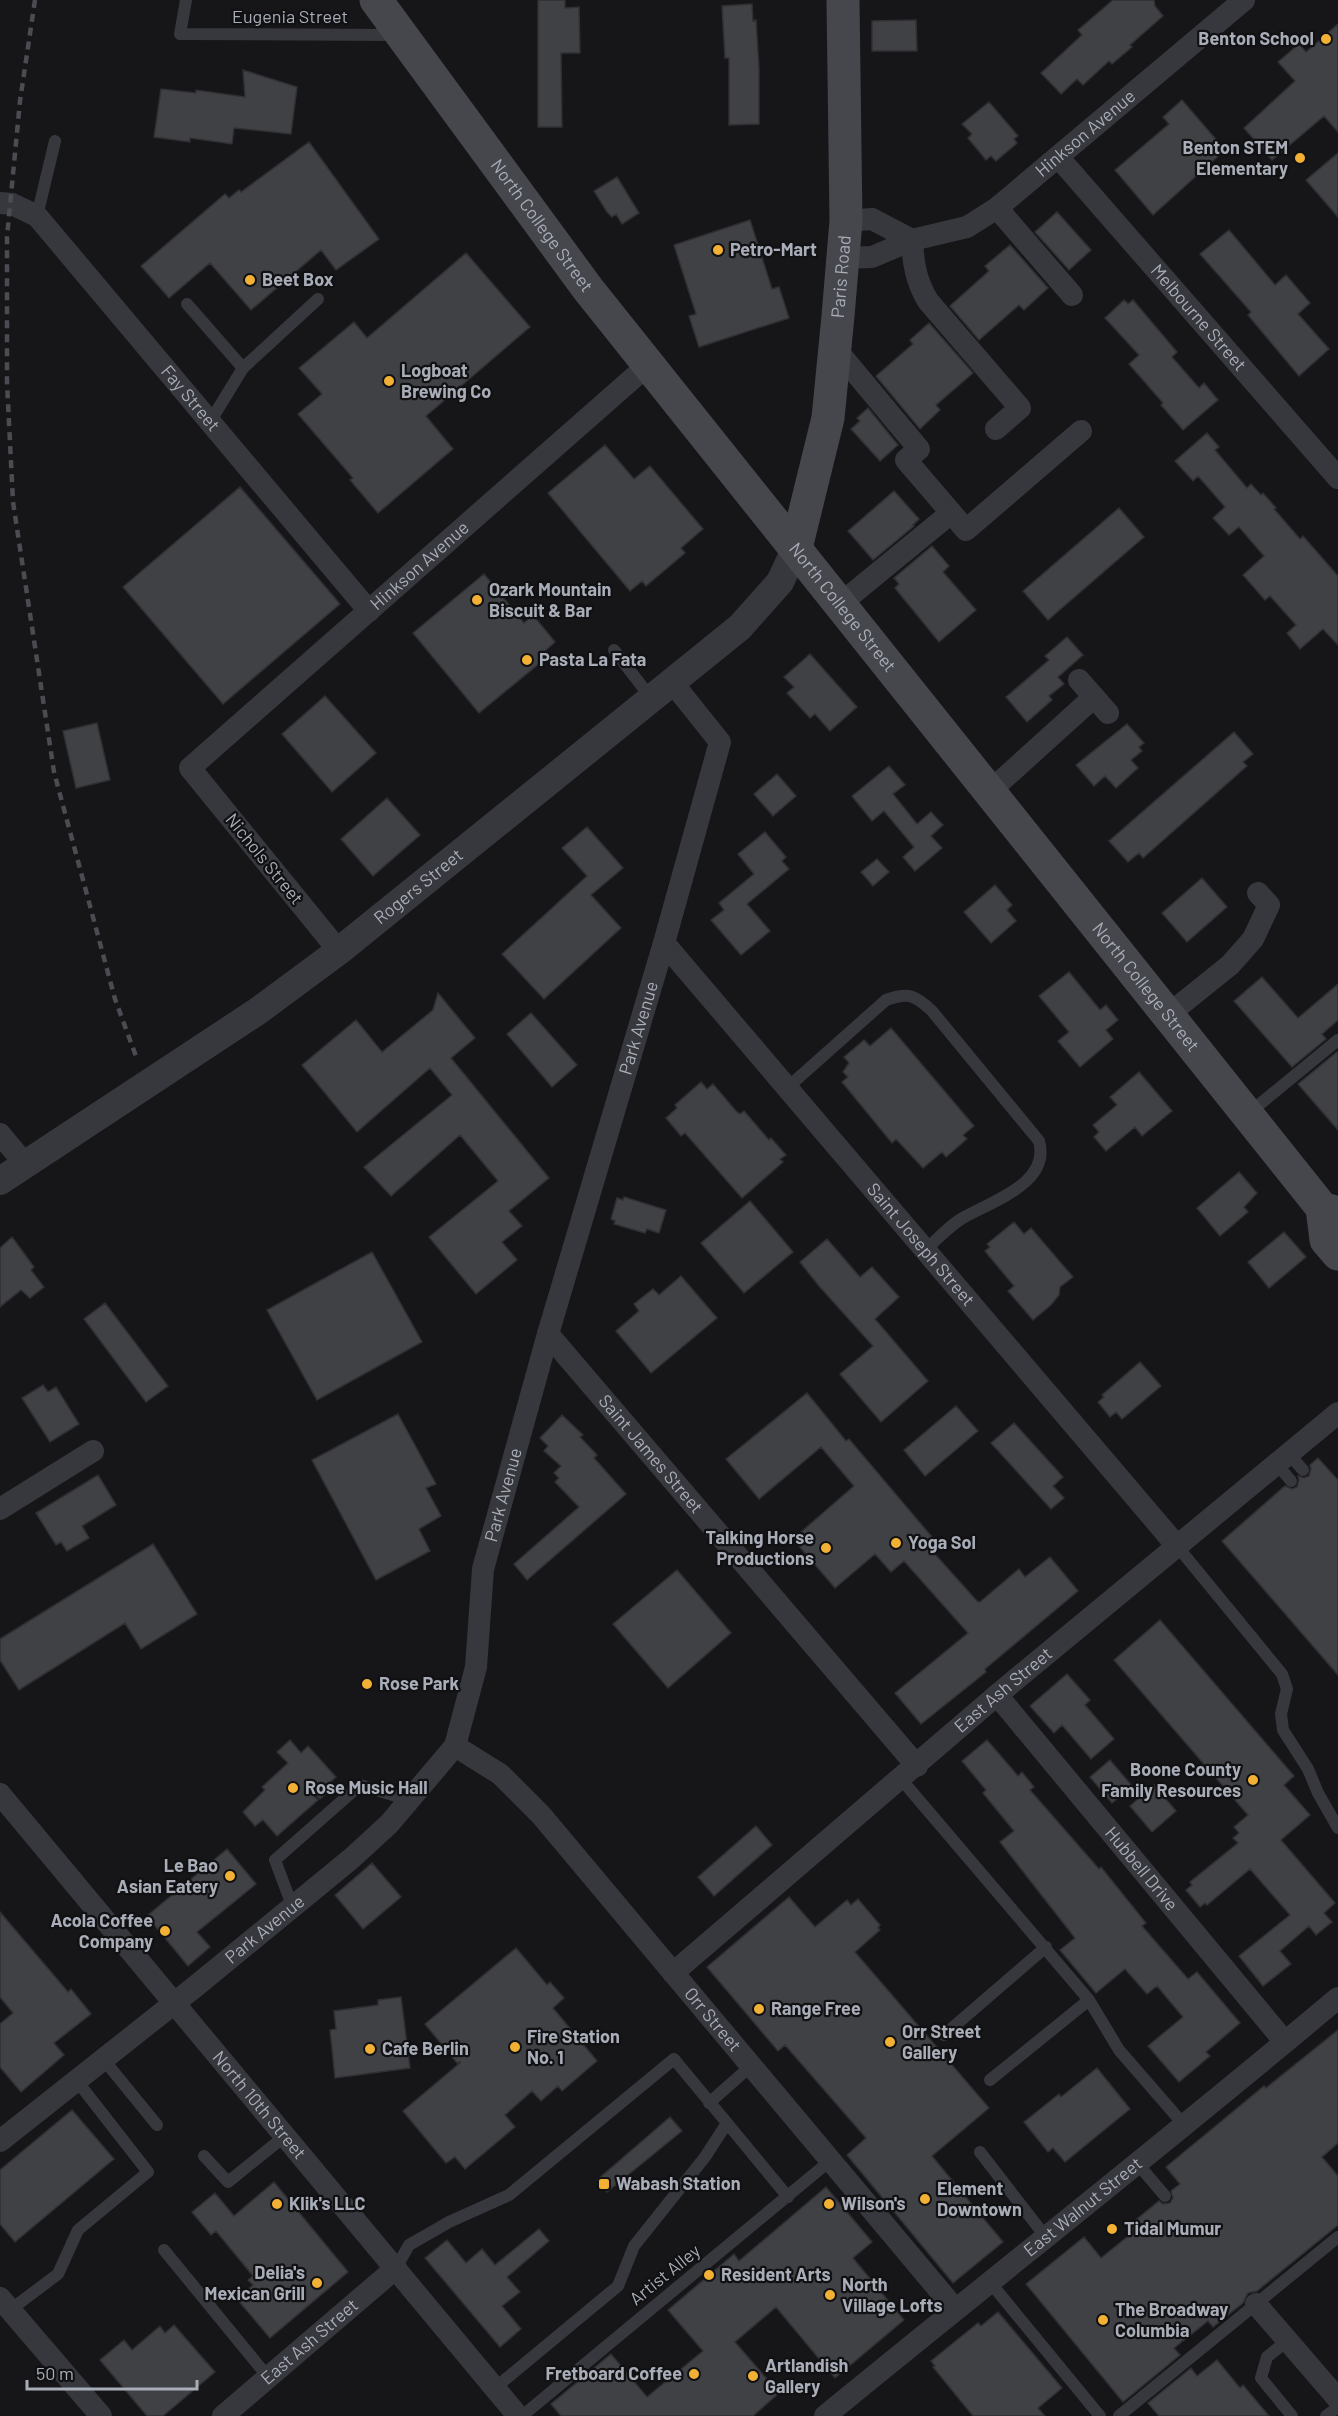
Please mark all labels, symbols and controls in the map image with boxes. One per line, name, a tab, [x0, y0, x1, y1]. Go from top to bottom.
street label: Eugenia Street	[232, 5, 348, 27]
place label: Benton School	[1198, 27, 1314, 49]
marker: Benton School	[1319, 32, 1333, 46]
street label: Hinkson Avenue	[1030, 84, 1139, 181]
place label: Benton STEM Elementary	[1183, 136, 1288, 179]
marker: Benton STEM Elementary	[1293, 151, 1307, 165]
street label: North College Street	[486, 154, 598, 296]
street label: Paris Road	[826, 234, 855, 319]
place label: Petro-Mart	[730, 238, 817, 260]
marker: Petro-Mart	[711, 243, 725, 257]
street label: Melbourne Street	[1147, 259, 1252, 375]
place label: Beet Box	[262, 268, 334, 290]
marker: Beet Box	[243, 273, 257, 287]
place label: Logboat Brewing Co	[401, 359, 491, 402]
street label: Fay Street	[157, 360, 225, 435]
marker: Logboat Brewing Co	[382, 374, 396, 388]
street label: Hinkson Avenue	[365, 516, 473, 614]
street label: North College Street	[785, 538, 901, 676]
place label: Ozark Mountain Biscuit & Bar	[489, 578, 611, 621]
marker: Ozark Mountain Biscuit & Bar	[470, 593, 484, 607]
place label: Pasta La Fata	[539, 648, 646, 670]
marker: Pasta La Fata	[520, 653, 534, 667]
street label: Nichols Street	[221, 808, 308, 908]
street label: Rogers Street	[369, 843, 467, 928]
street label: North College Street	[1088, 917, 1205, 1056]
street label: Park Avenue	[614, 979, 662, 1077]
street label: Saint Joseph Street	[863, 1178, 980, 1310]
street label: Saint James Street	[594, 1390, 708, 1517]
street label: Park Avenue	[479, 1445, 526, 1544]
place label: Talking Horse Productions	[706, 1526, 814, 1569]
place label: Yoga Sol	[908, 1531, 976, 1553]
marker: Yoga Sol	[889, 1536, 903, 1550]
marker: Talking Horse Productions	[819, 1541, 833, 1555]
street label: East Ash Street	[949, 1642, 1056, 1737]
place label: Rose Park	[379, 1672, 459, 1694]
marker: Rose Park	[360, 1677, 374, 1691]
place label: Boone County Family Resources	[1101, 1758, 1241, 1801]
marker: Boone County Family Resources	[1246, 1773, 1260, 1787]
place label: Rose Music Hall	[305, 1776, 428, 1798]
marker: Rose Music Hall	[286, 1781, 300, 1795]
street label: Hubbell Drive	[1101, 1822, 1183, 1915]
place label: Le Bao Asian Eatery	[117, 1854, 218, 1897]
marker: Le Bao Asian Eatery	[223, 1869, 237, 1883]
street label: Park Avenue	[220, 1890, 308, 1968]
place label: Acola Coffee Company	[50, 1909, 153, 1952]
marker: Acola Coffee Company	[158, 1924, 172, 1938]
street label: Orr Street	[680, 1982, 746, 2056]
place label: Range Free	[771, 1997, 861, 2019]
marker: Range Free	[752, 2002, 766, 2016]
place label: Orr Street Gallery	[902, 2020, 981, 2063]
place label: Fire Station No. 1	[527, 2025, 620, 2068]
marker: Orr Street Gallery	[883, 2035, 897, 2049]
place label: Cafe Berlin	[382, 2037, 469, 2059]
marker: Fire Station No. 1	[508, 2040, 522, 2054]
marker: Cafe Berlin	[363, 2042, 377, 2056]
street label: North 10th Street	[209, 2046, 311, 2163]
street label: East Walnut Street	[1019, 2152, 1146, 2261]
place label: Wabash Station	[616, 2172, 741, 2194]
marker: Wabash Station	[597, 2177, 611, 2191]
place label: Element Downtown	[937, 2177, 1022, 2220]
place label: Klik's LLC	[289, 2192, 366, 2214]
place label: Wilson's	[841, 2192, 906, 2214]
marker: Element Downtown	[918, 2192, 932, 2206]
marker: Klik's LLC	[270, 2197, 284, 2211]
marker: Wilson's	[822, 2197, 836, 2211]
place label: Tidal Mumur	[1124, 2217, 1221, 2239]
marker: Tidal Mumur	[1105, 2222, 1119, 2236]
street label: Artist Alley	[625, 2239, 704, 2309]
place label: Delia's Mexican Grill	[205, 2261, 305, 2304]
place label: Resident Arts	[721, 2263, 831, 2285]
marker: Resident Arts	[702, 2268, 716, 2282]
place label: North Village Lofts	[842, 2273, 942, 2316]
marker: Delia's Mexican Grill	[310, 2276, 324, 2290]
marker: North Village Lofts	[823, 2288, 837, 2302]
street label: East Ash Street	[256, 2293, 362, 2389]
place label: The Broadway Columbia	[1115, 2298, 1228, 2341]
marker: The Broadway Columbia	[1096, 2313, 1110, 2327]
scale bar	[27, 2353, 196, 2391]
place label: Artlandish Gallery	[765, 2354, 848, 2397]
text: 50 m	[36, 2362, 74, 2384]
place label: Fretboard Coffee	[545, 2362, 682, 2384]
marker: Fretboard Coffee	[687, 2367, 701, 2381]
marker: Artlandish Gallery	[746, 2369, 760, 2383]

